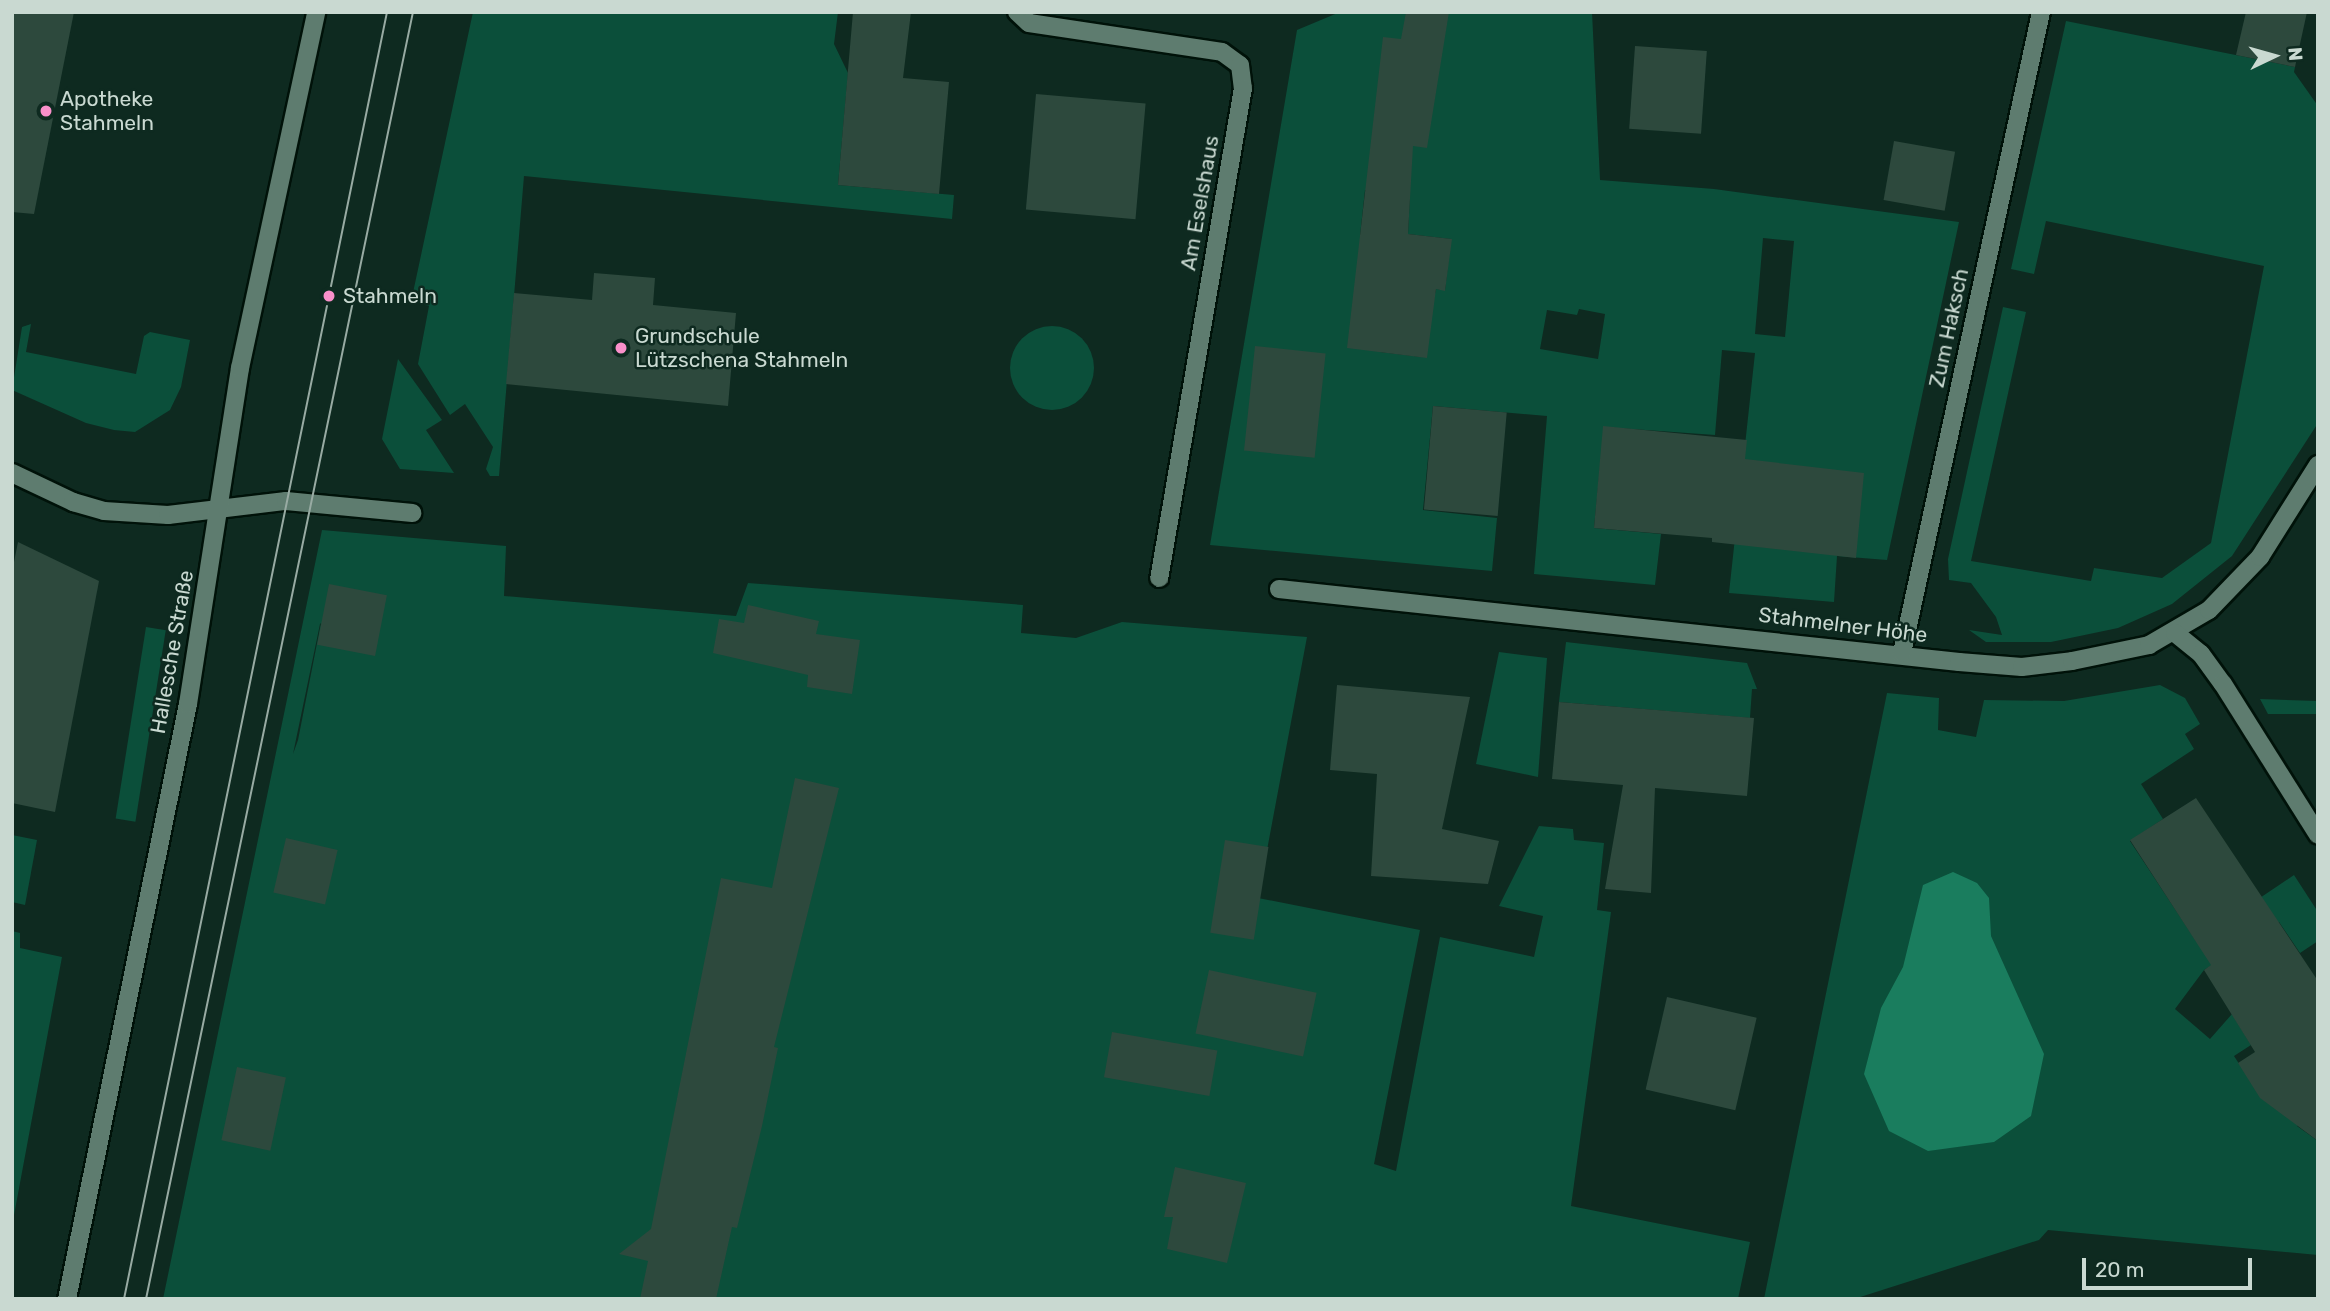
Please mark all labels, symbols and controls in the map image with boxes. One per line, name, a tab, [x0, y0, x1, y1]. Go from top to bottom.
north arrow	[2239, 21, 2309, 91]
text: N	[2283, 46, 2307, 62]
place label: Apotheke Stahmeln	[60, 86, 154, 136]
marker: Apotheke Stahmeln	[38, 103, 54, 119]
street label: Am Eselshaus	[1176, 134, 1224, 272]
street label: Zum Haksch	[1924, 266, 1974, 390]
place label: Stahmeln	[343, 283, 437, 309]
marker: Stahmeln	[321, 288, 337, 304]
place label: Grundschule Lützschena Stahmeln	[635, 323, 848, 373]
marker: Grundschule Lützschena Stahmeln	[613, 340, 629, 356]
street label: Hallesche Straße	[145, 568, 199, 736]
street label: Stahmelner Höhe	[1757, 602, 1929, 648]
scale bar	[2085, 1244, 2255, 1288]
text: 20 m	[2095, 1257, 2144, 1282]

